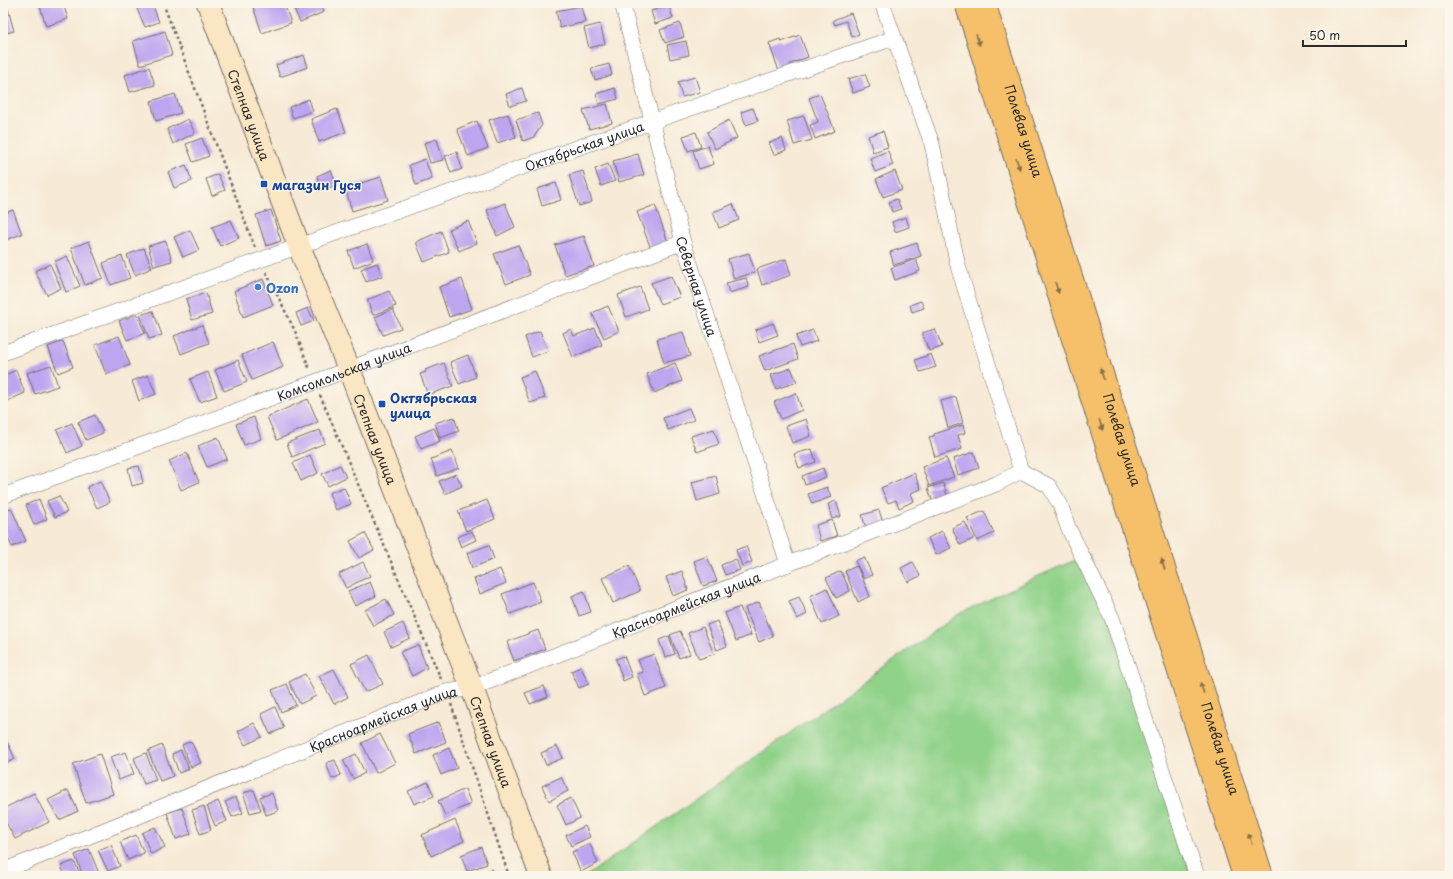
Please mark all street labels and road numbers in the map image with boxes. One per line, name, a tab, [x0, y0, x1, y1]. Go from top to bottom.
street label: Степная улица	[224, 66, 276, 164]
street label: Полевая улица	[1001, 82, 1049, 180]
street label: Октябрьская улица	[522, 115, 647, 175]
street label: Северная улица	[672, 234, 723, 340]
street label: Комсомольская улица	[274, 337, 414, 405]
street label: Степная улица	[350, 390, 402, 488]
street label: Полевая улица	[1099, 391, 1147, 489]
street label: Красноармейская улица	[609, 566, 764, 642]
street label: Красноармейская улица	[306, 681, 459, 756]
street label: Степная улица	[466, 693, 517, 791]
street label: Полевая улица	[1198, 699, 1245, 798]

